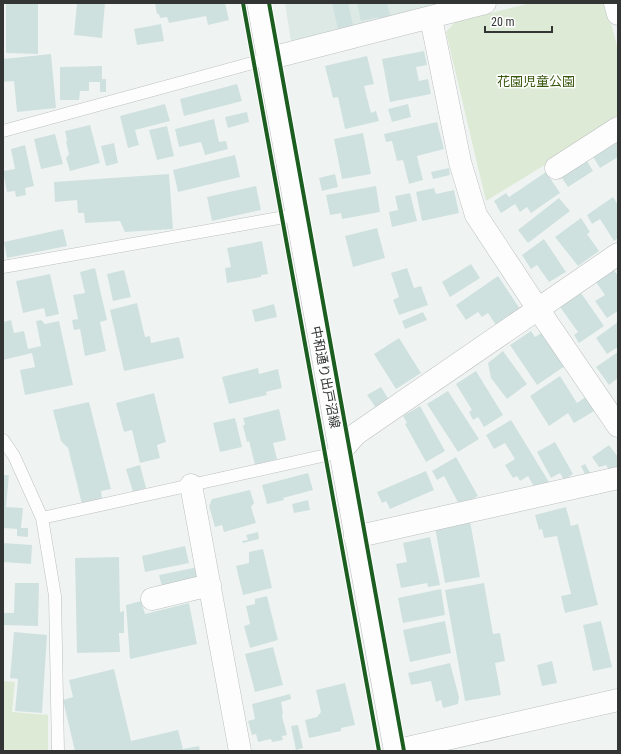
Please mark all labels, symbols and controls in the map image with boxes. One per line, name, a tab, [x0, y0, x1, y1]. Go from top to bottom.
scale bar	[485, 8, 552, 34]
text: 20 m	[491, 15, 515, 29]
park label: 花園児童公園	[497, 74, 575, 89]
street label: 中和通り出戸沼線	[308, 325, 343, 430]

